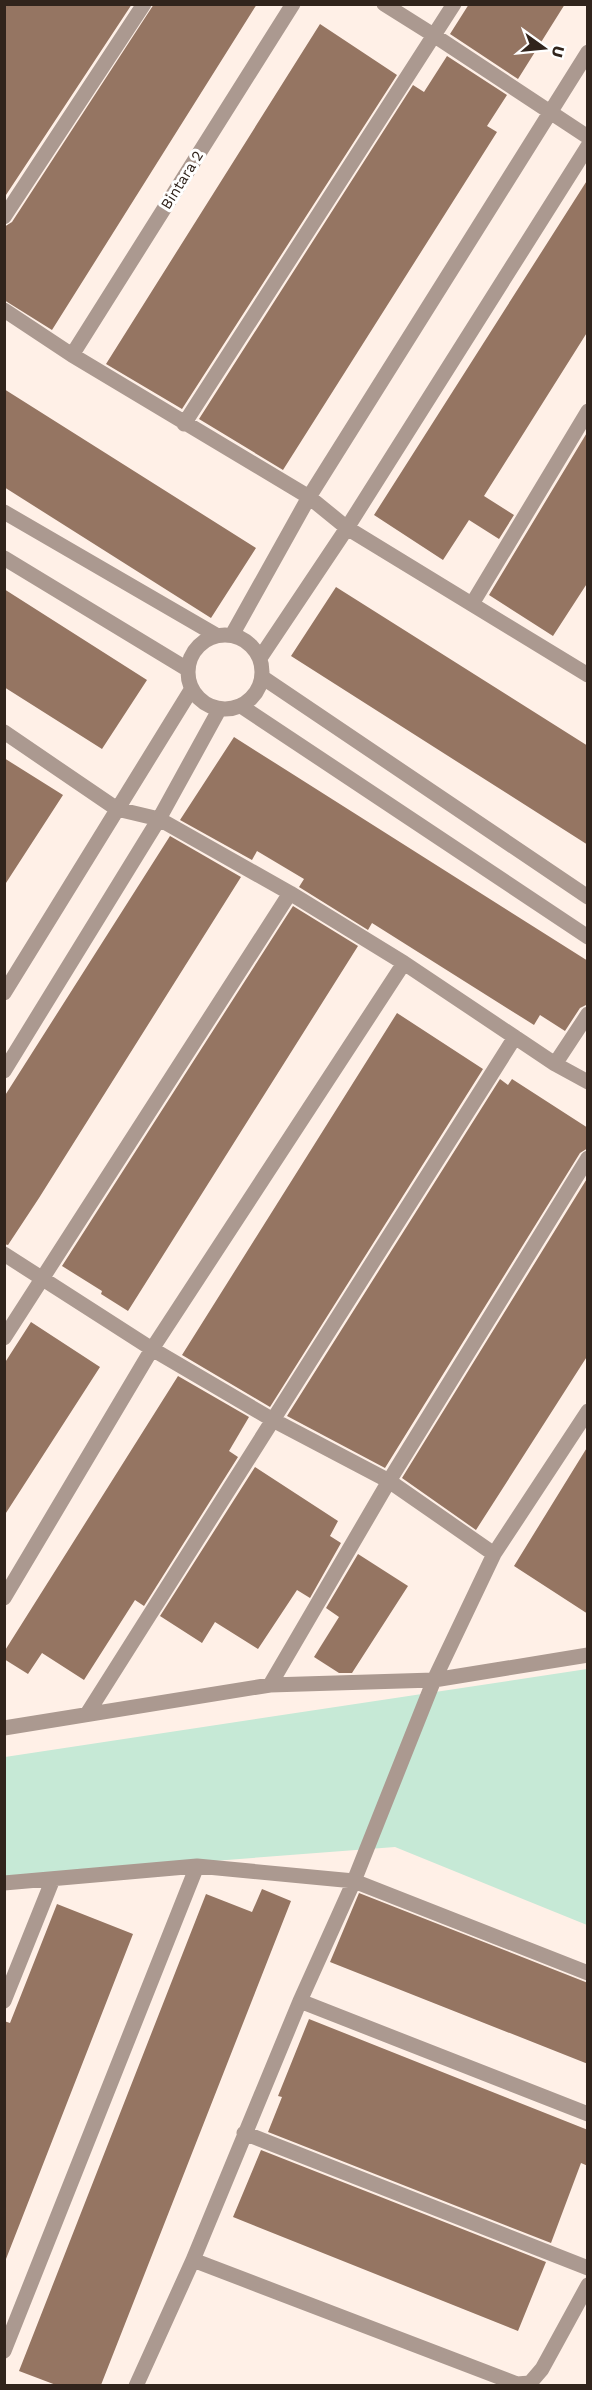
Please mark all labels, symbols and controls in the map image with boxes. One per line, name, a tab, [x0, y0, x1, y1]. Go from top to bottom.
north arrow	[514, 18, 574, 78]
text: U	[547, 44, 569, 60]
street label: Bintara 2	[157, 147, 207, 213]

